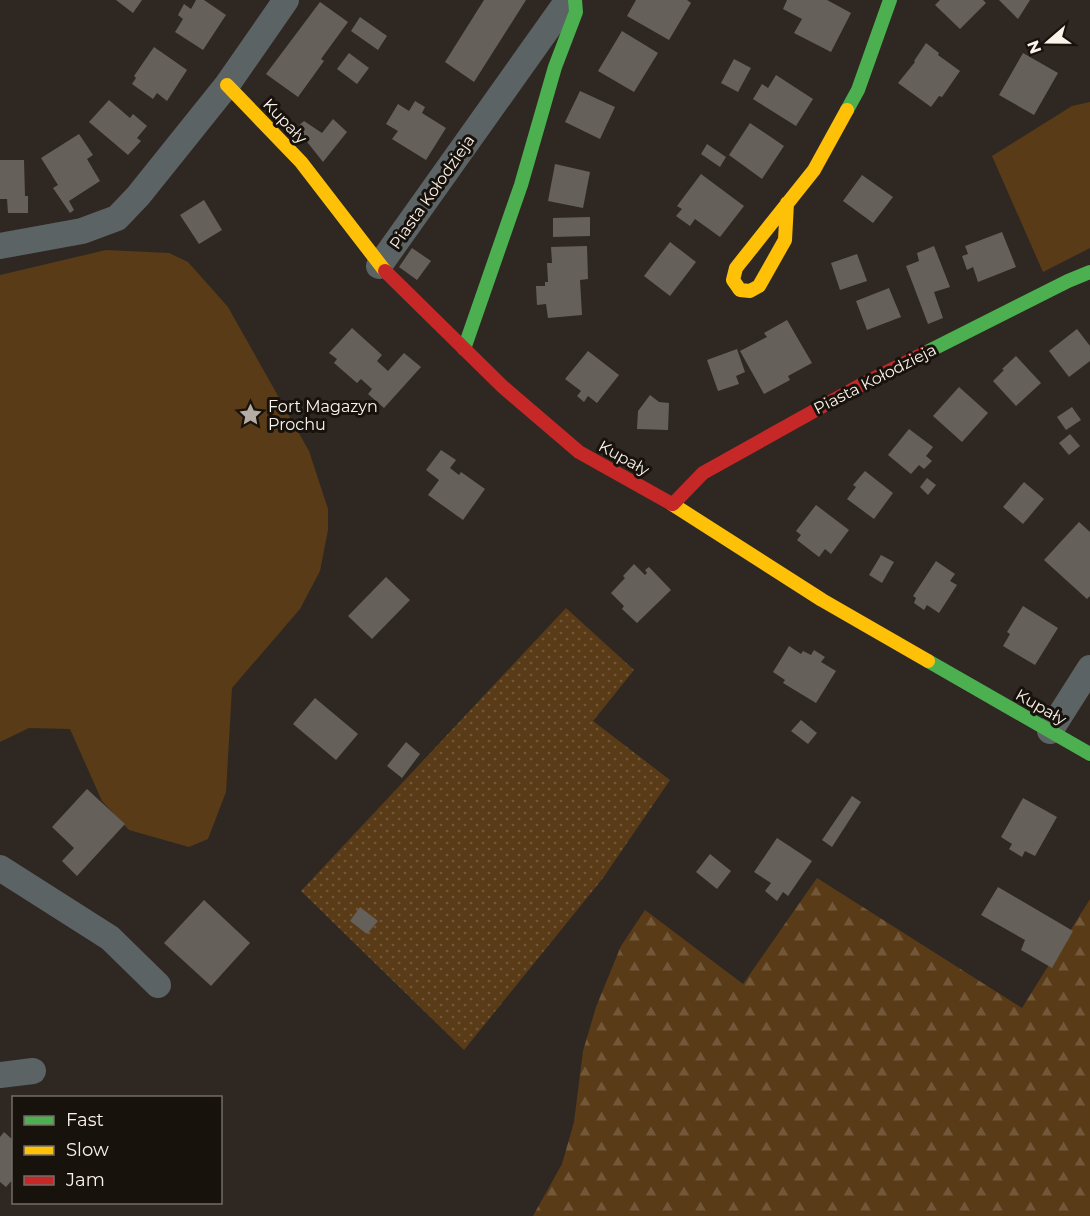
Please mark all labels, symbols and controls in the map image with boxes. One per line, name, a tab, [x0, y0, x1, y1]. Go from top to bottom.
north arrow	[1018, 12, 1078, 72]
text: N	[1023, 38, 1046, 56]
street label: Kupały	[259, 95, 311, 148]
street label: Piasta Kołodzieja	[385, 131, 479, 253]
street label: Piasta Kołodzieja	[811, 340, 939, 418]
place label: Fort Magazyn Prochu	[268, 397, 378, 434]
place icon: Fort Magazyn Prochu	[237, 402, 263, 428]
street label: Kupały	[595, 436, 653, 480]
street label: Kupały	[1012, 685, 1070, 729]
legend	[12, 1096, 222, 1204]
text: Fast	[66, 1109, 104, 1131]
text: Slow	[66, 1139, 109, 1161]
text: Jam	[65, 1169, 105, 1191]

